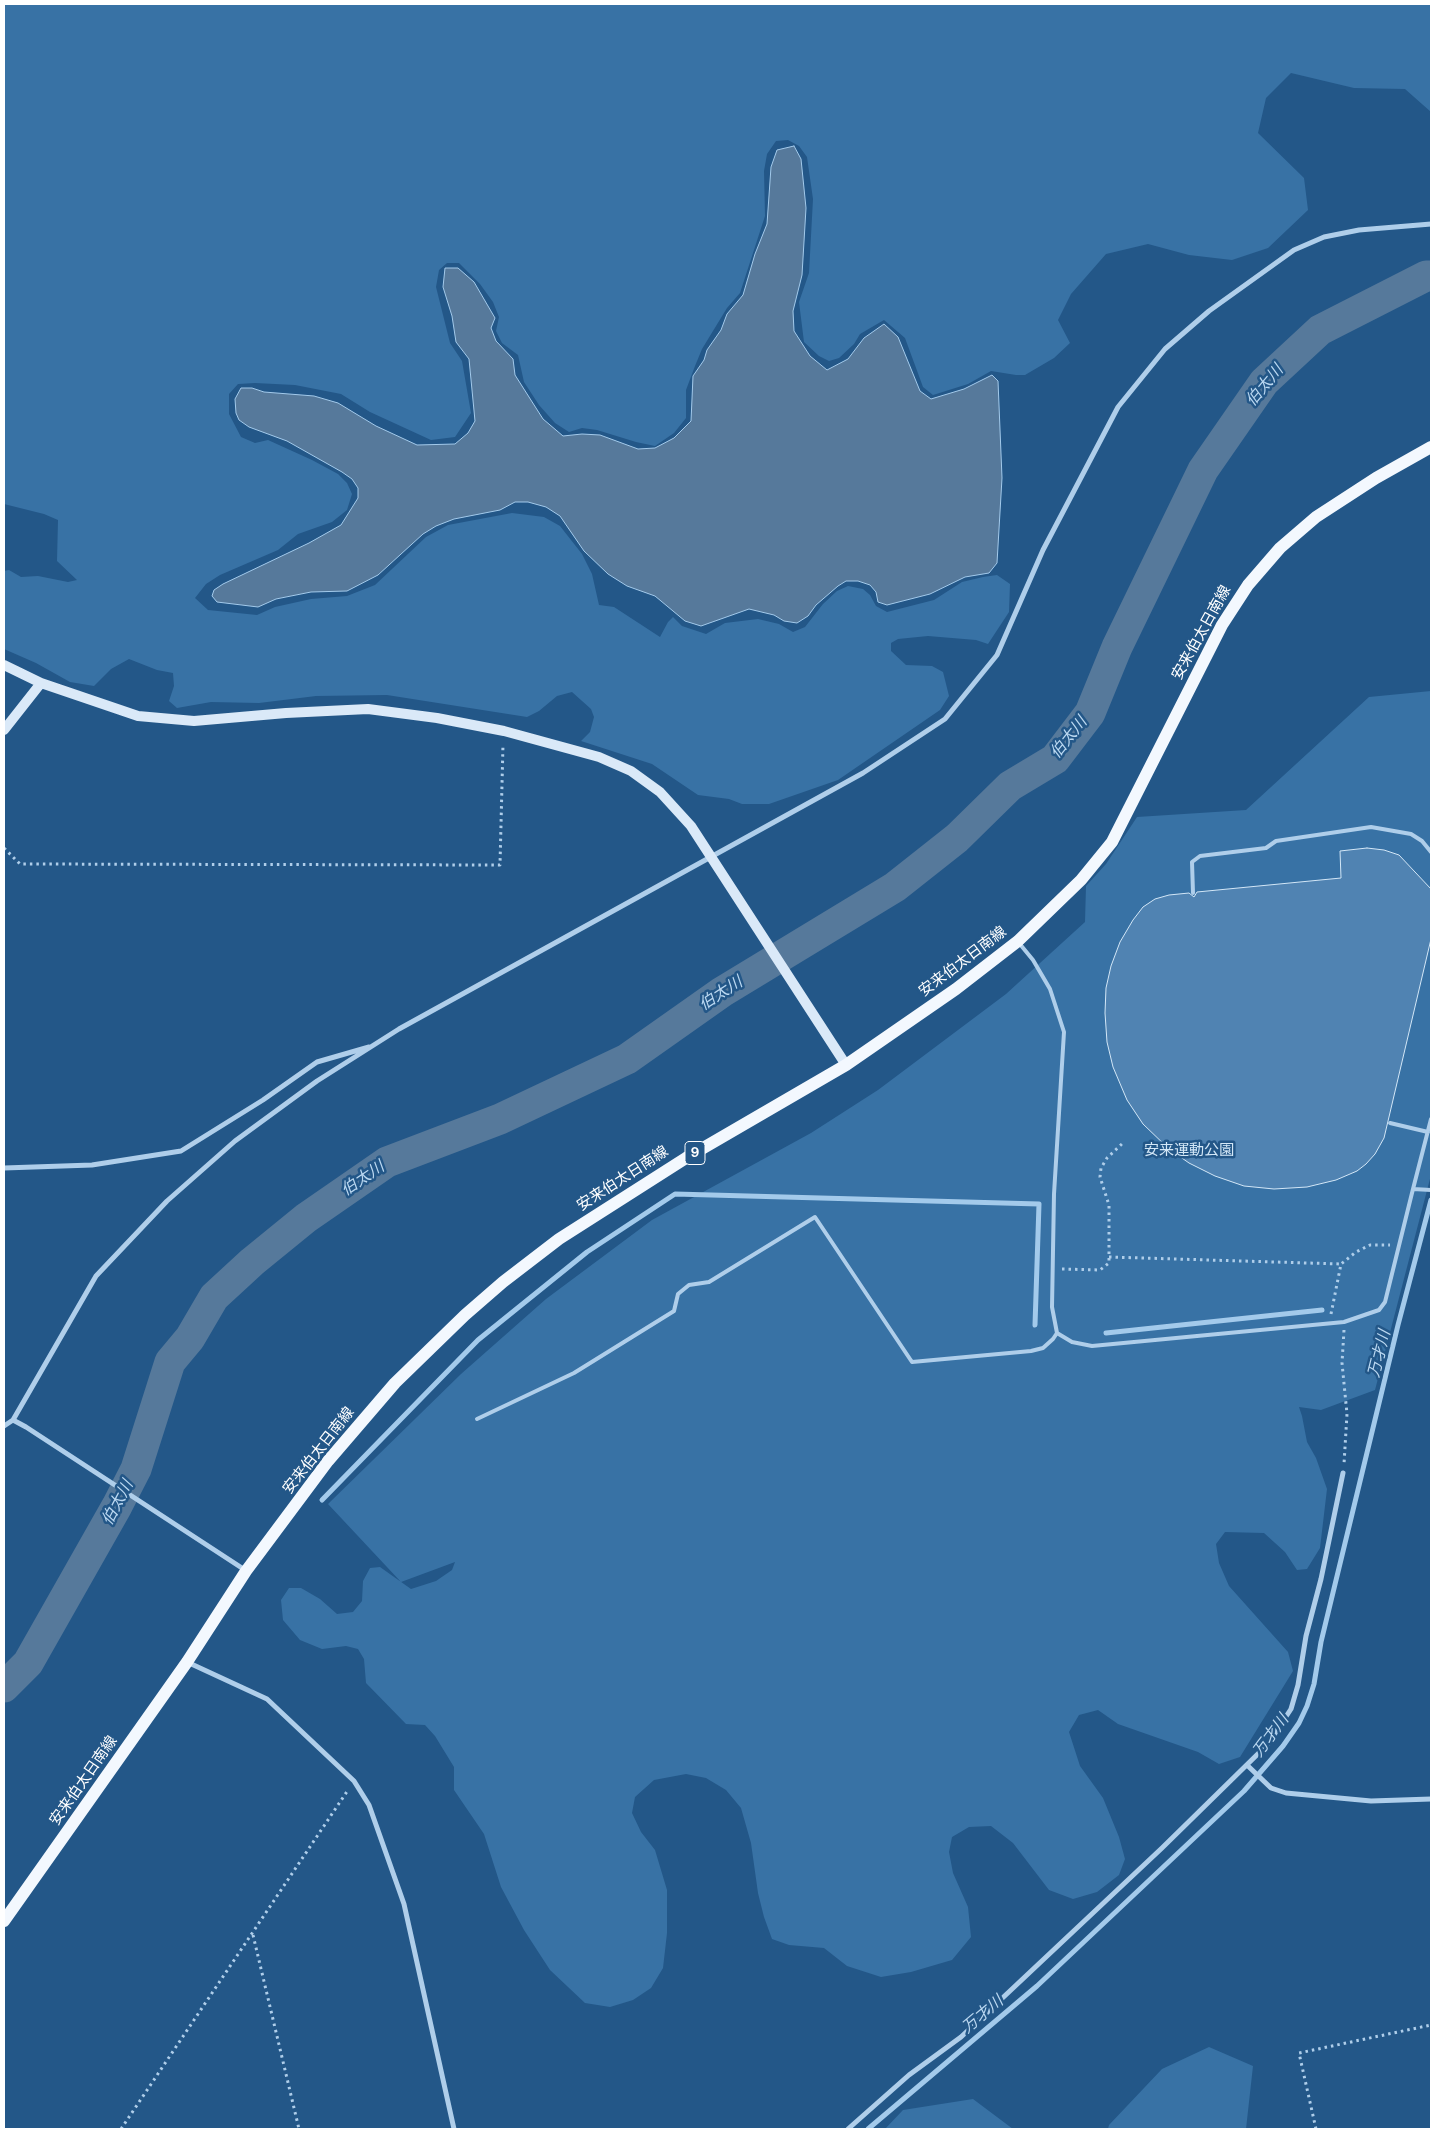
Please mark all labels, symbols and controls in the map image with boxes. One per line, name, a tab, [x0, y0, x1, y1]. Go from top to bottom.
water label: 伯太川	[1242, 361, 1288, 411]
street label: 安来伯太日南線	[1169, 583, 1235, 683]
water label: 伯太川	[1046, 713, 1092, 763]
street label: 安来伯太日南線	[916, 923, 1010, 1001]
water label: 伯太川	[696, 973, 746, 1015]
road number: 9	[685, 1142, 705, 1164]
park label: 安来運動公園	[1144, 1142, 1234, 1160]
street label: 安来伯太日南線	[574, 1143, 672, 1215]
water label: 伯太川	[338, 1158, 388, 1200]
water label: 万才川	[1365, 1328, 1395, 1380]
street label: 安来伯太日南線	[280, 1404, 358, 1498]
water label: 伯太川	[98, 1477, 138, 1529]
water label: 万才川	[1249, 1711, 1293, 1761]
street label: 安来伯太日南線	[47, 1733, 121, 1829]
water label: 万才川	[958, 1992, 1008, 2038]

